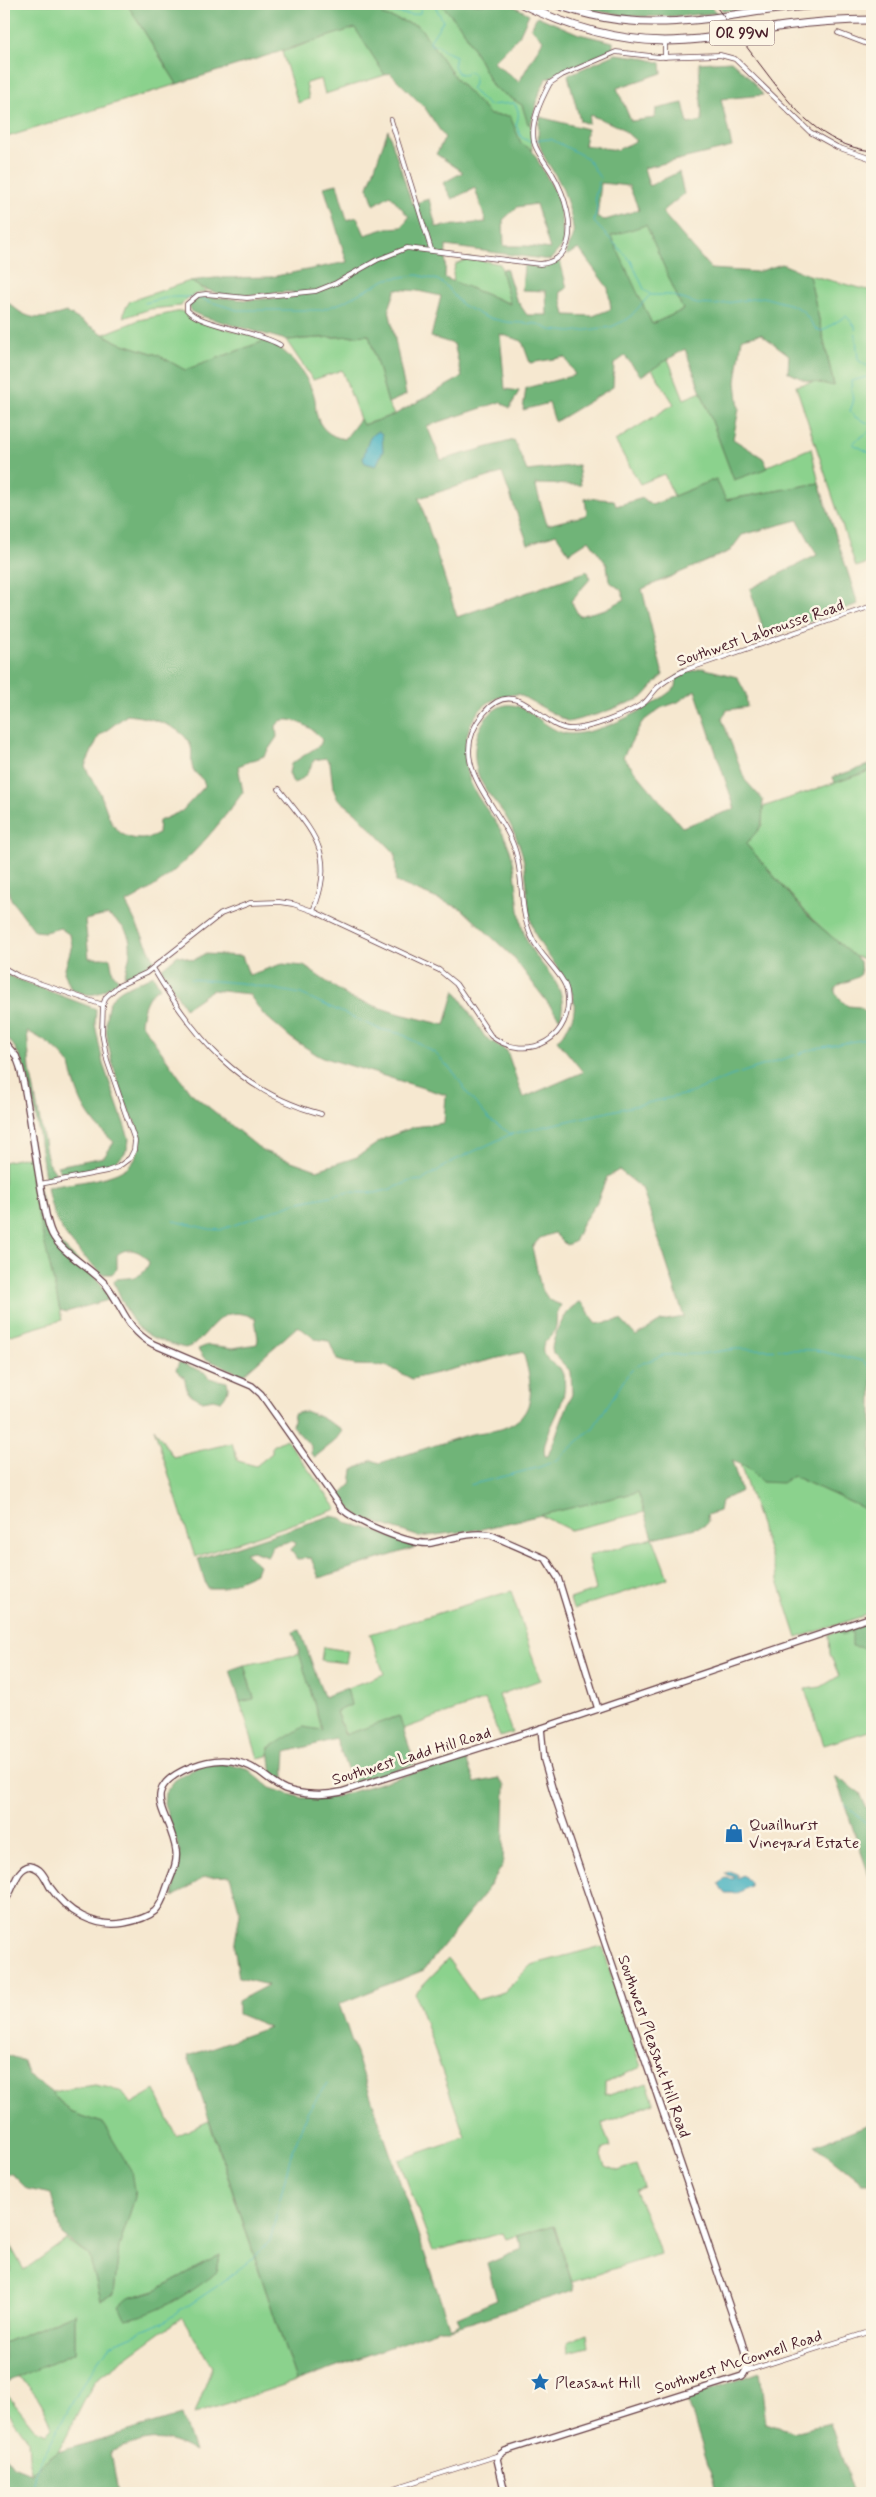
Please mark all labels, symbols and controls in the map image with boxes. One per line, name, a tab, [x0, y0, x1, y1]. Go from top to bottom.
road number: OR 99W	[710, 20, 774, 46]
street label: Southwest Labrousse Road	[674, 595, 847, 672]
street label: Southwest Ladd Hill Road	[329, 1722, 494, 1791]
place label: Quailhurst Vineyard Estate	[749, 1815, 859, 1854]
shop icon: Quailhurst Vineyard Estate	[723, 1822, 745, 1844]
street label: Southwest Pleasant Hill Road	[612, 1952, 695, 2141]
street label: Southwest McConnell Road	[652, 2325, 825, 2399]
place icon: Pleasant Hill	[529, 2371, 551, 2393]
place label: Pleasant Hill	[555, 2373, 641, 2394]

